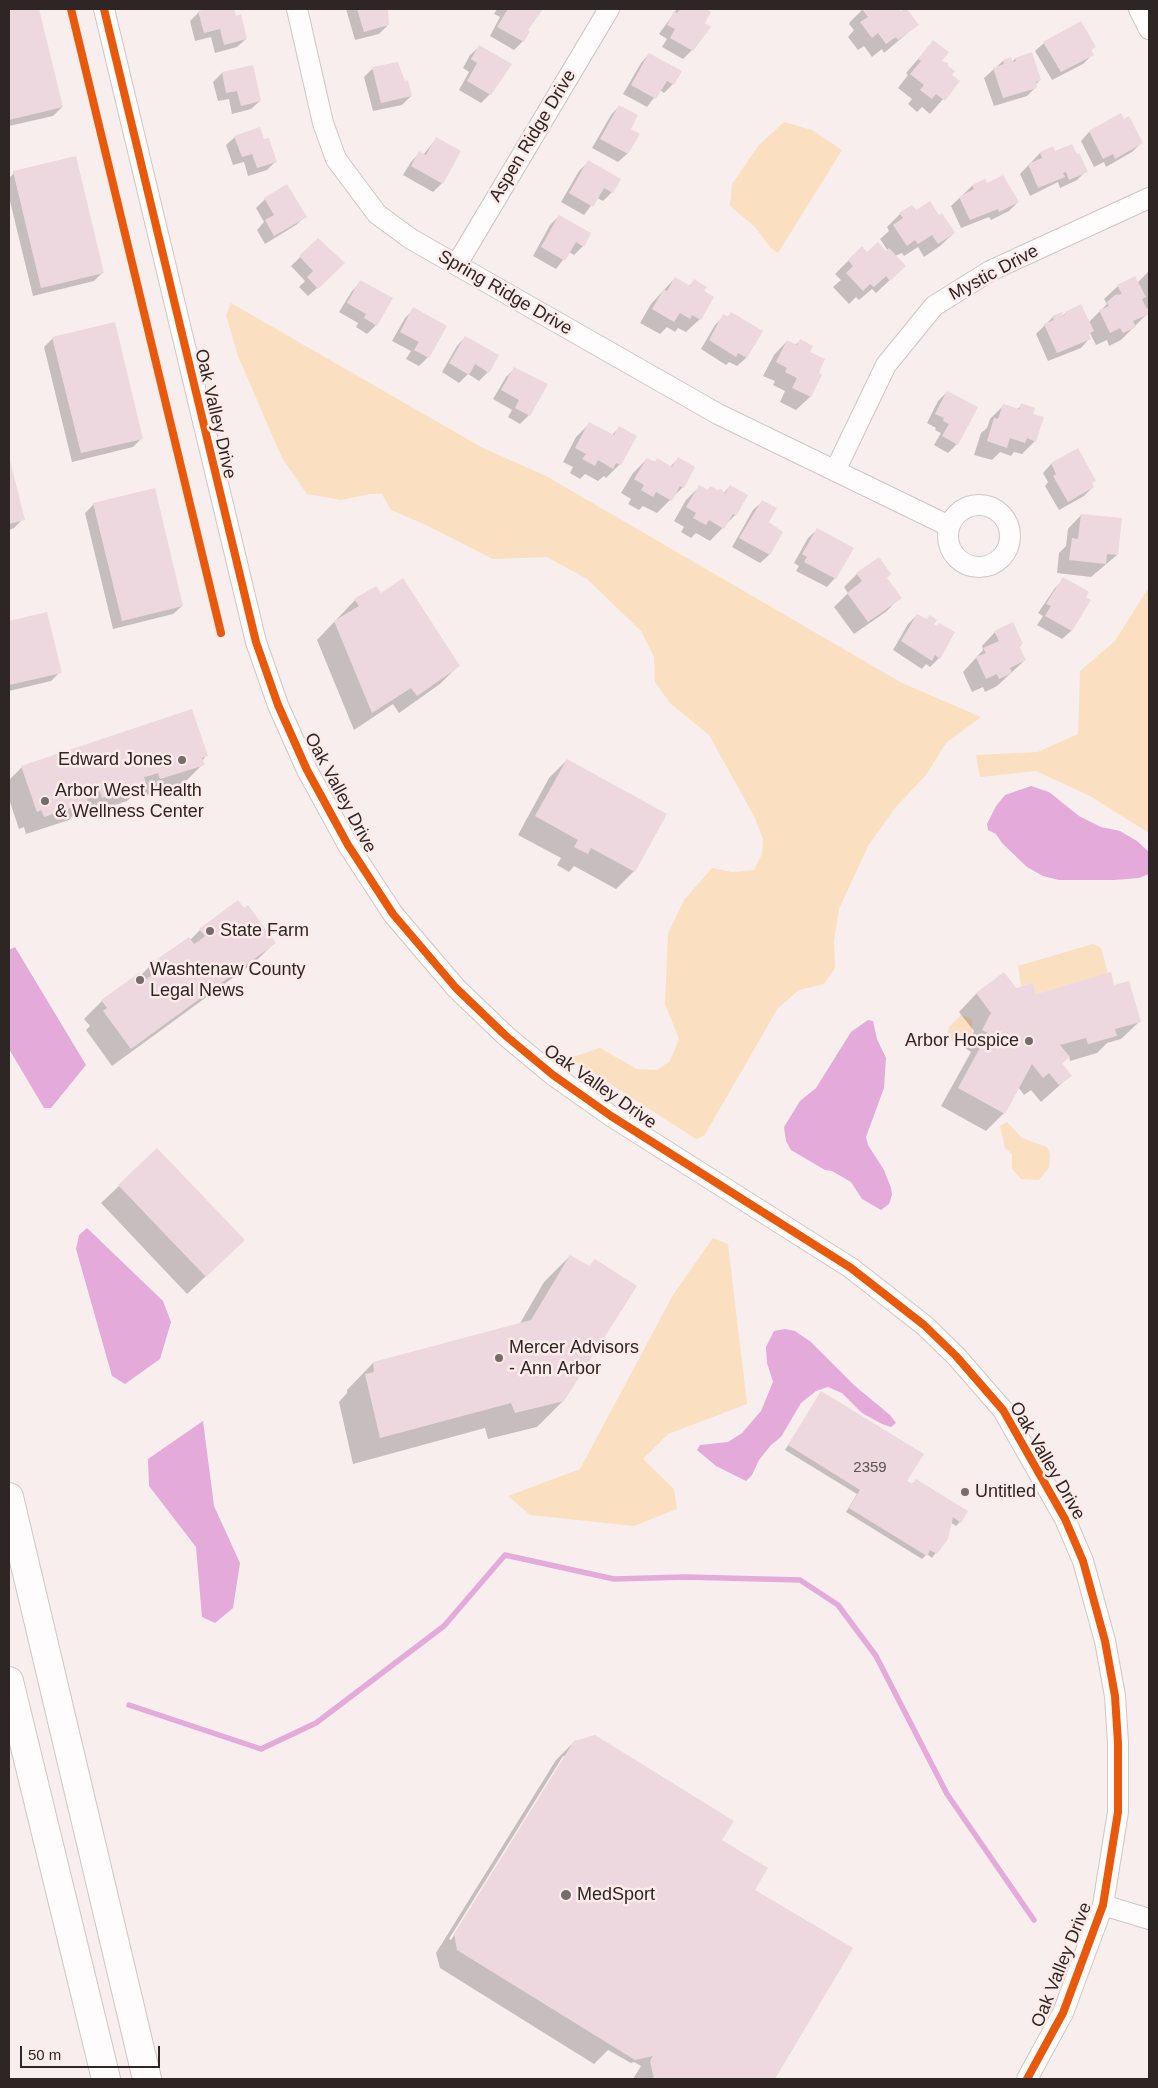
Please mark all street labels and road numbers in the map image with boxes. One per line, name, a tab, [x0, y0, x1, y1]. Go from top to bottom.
street label: Aspen Ridge Drive	[485, 66, 581, 206]
street label: Mystic Drive	[946, 240, 1042, 306]
street label: Spring Ridge Drive	[434, 246, 576, 340]
street label: Oak Valley Drive	[190, 347, 240, 481]
street label: Oak Valley Drive	[299, 729, 381, 857]
street label: Oak Valley Drive	[539, 1040, 661, 1134]
street label: Oak Valley Drive	[1004, 1398, 1090, 1524]
street label: Oak Valley Drive	[1027, 1899, 1097, 2031]

